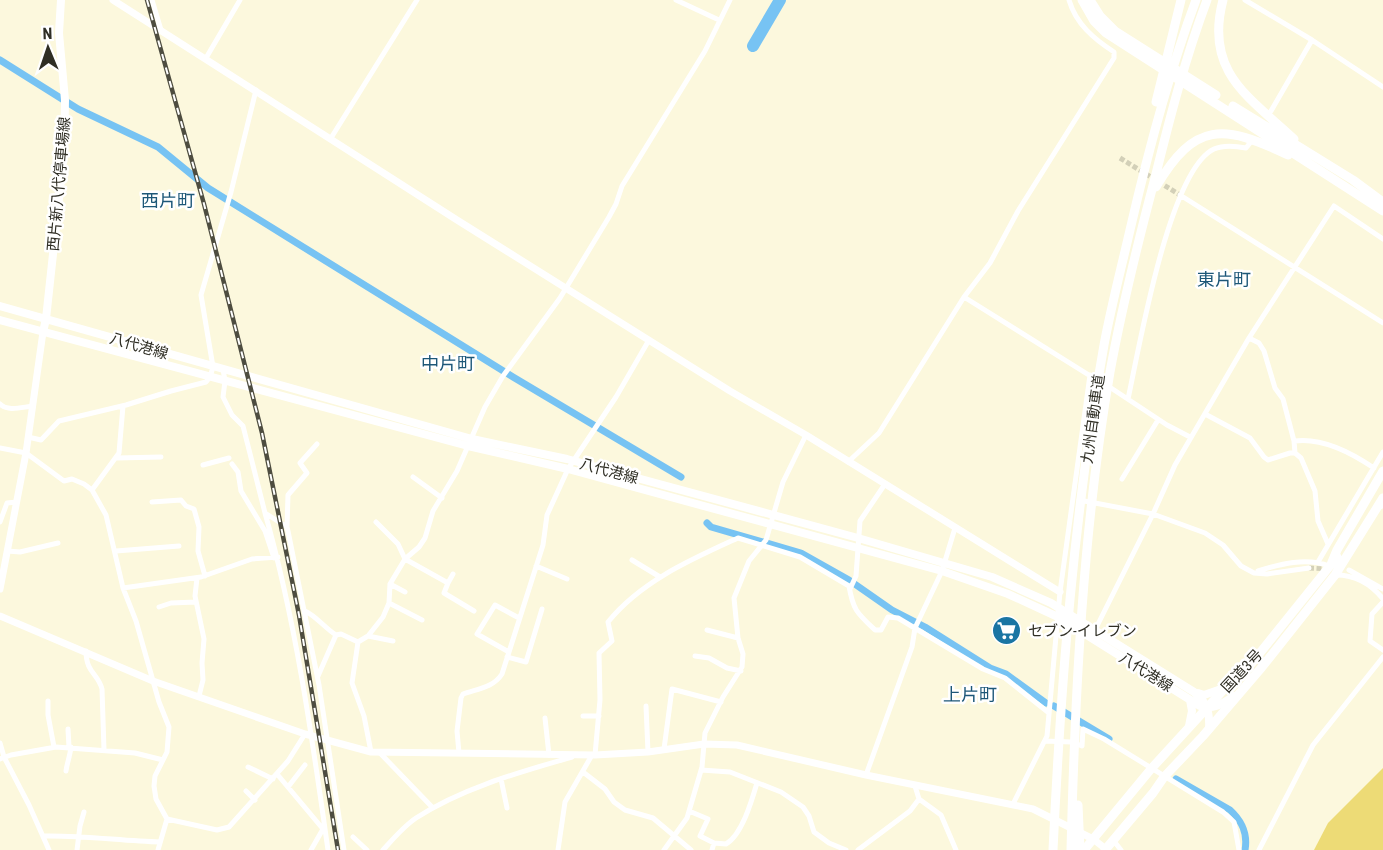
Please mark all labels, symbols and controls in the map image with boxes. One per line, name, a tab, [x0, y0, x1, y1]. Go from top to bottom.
north arrow	[18, 18, 78, 78]
text: N	[42, 24, 53, 43]
street label: 西片新八代停車場線	[44, 116, 74, 252]
district label: 西片町	[141, 190, 195, 211]
district label: 東片町	[1197, 269, 1251, 290]
street label: 八代港線	[108, 329, 170, 363]
district label: 中片町	[421, 353, 475, 374]
street label: 九州自動車道	[1078, 373, 1108, 465]
street label: 八代港線	[578, 455, 640, 487]
supermarket icon: セブン-イレブン	[991, 615, 1023, 647]
place label: セブン-イレブン	[1028, 622, 1137, 640]
street label: 国道3号	[1218, 646, 1266, 696]
street label: 八代港線	[1116, 648, 1176, 696]
district label: 上片町	[943, 684, 997, 705]

